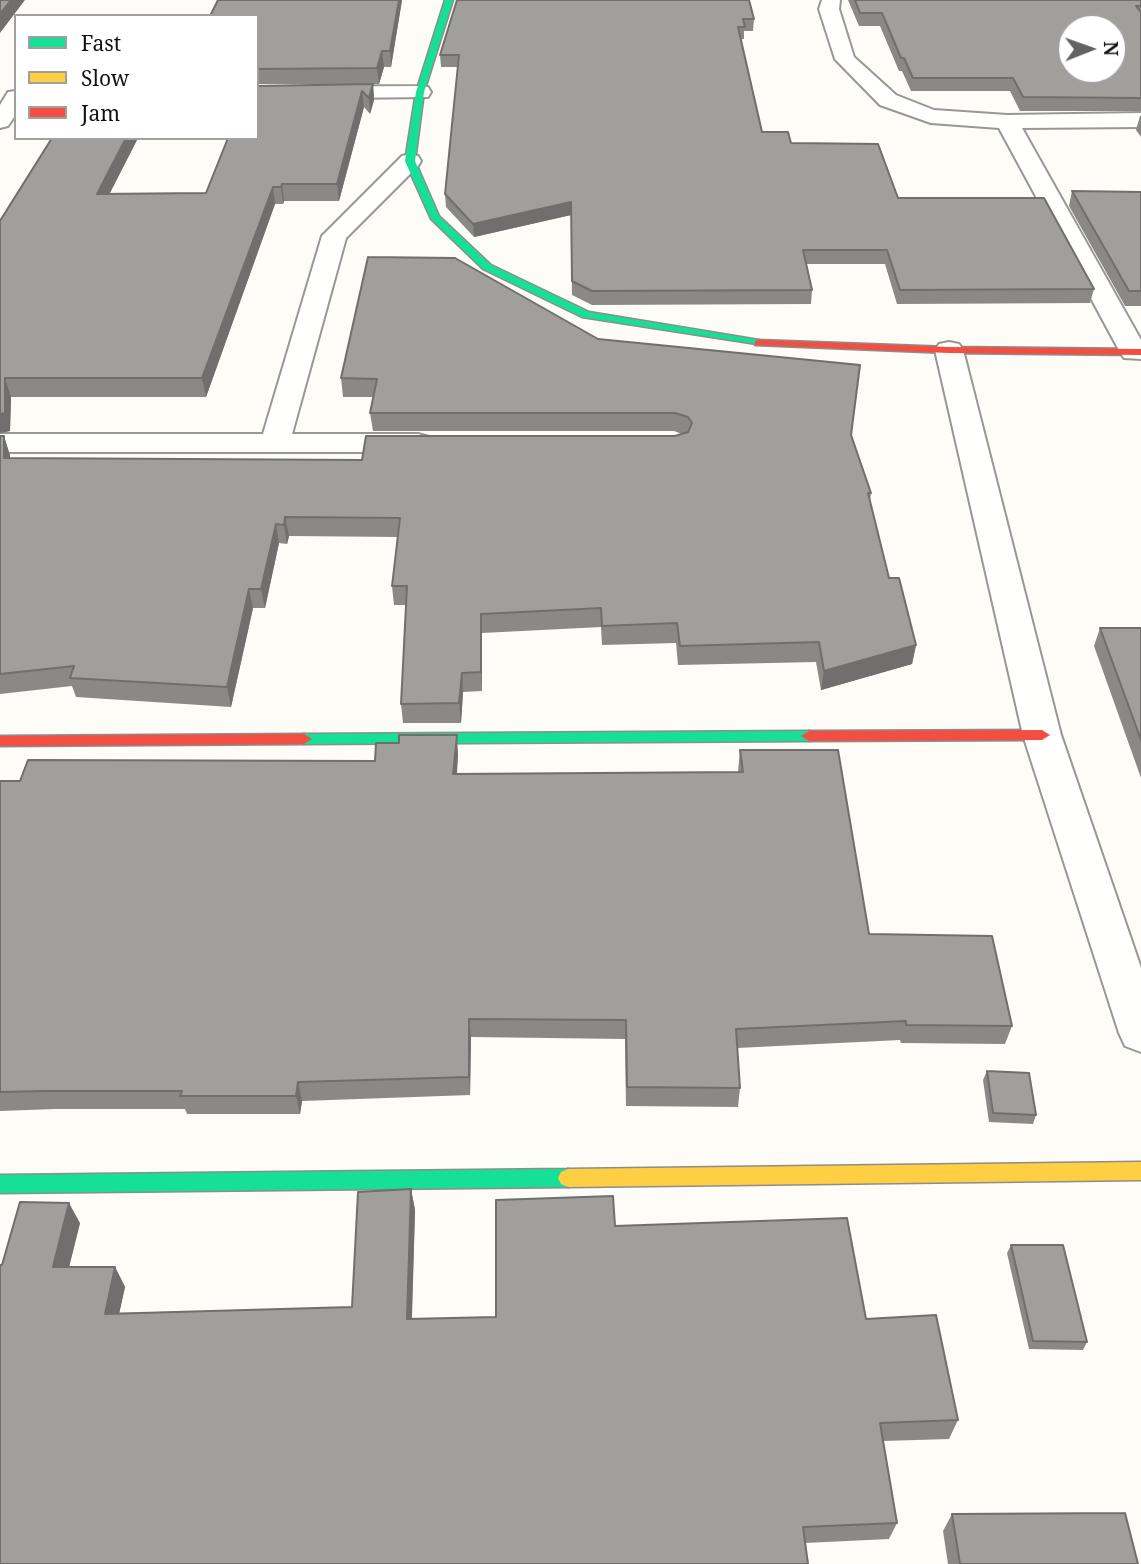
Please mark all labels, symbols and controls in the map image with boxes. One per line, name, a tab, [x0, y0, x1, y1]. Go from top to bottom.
legend	[14, 14, 259, 140]
north arrow	[1057, 14, 1127, 84]
text: Fast	[81, 29, 121, 57]
text: N	[1098, 41, 1124, 56]
text: Slow	[81, 64, 129, 92]
text: Jam	[81, 99, 120, 127]

